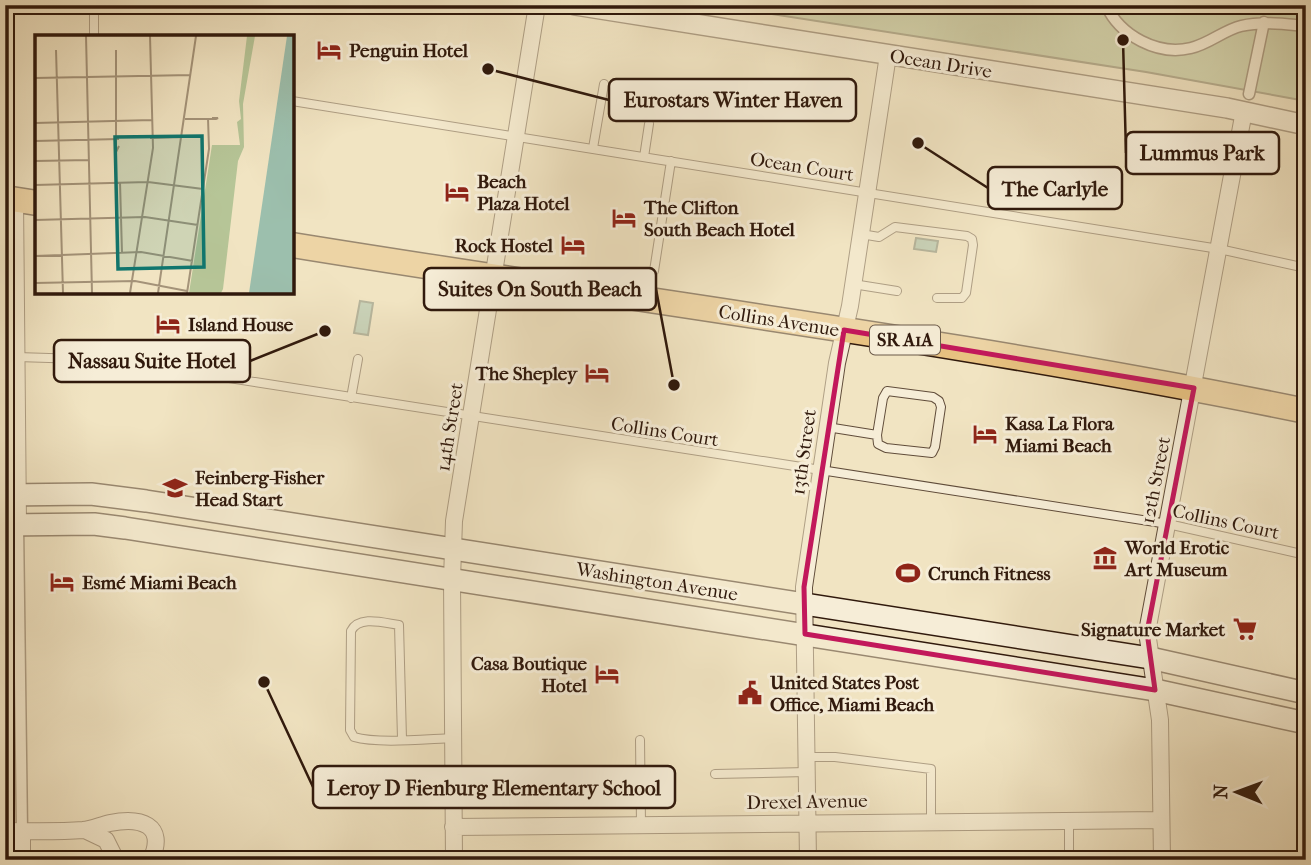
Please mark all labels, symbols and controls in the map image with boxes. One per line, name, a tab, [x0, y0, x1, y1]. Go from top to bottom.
inset map	[35, 35, 294, 294]
hotel icon: Penguin Hotel	[315, 36, 343, 64]
place label: Penguin Hotel	[349, 40, 469, 62]
street label: Ocean Drive	[888, 45, 993, 83]
callout: Eurostars Winter Haven	[609, 79, 856, 121]
text: Eurostars Winter Haven	[624, 88, 843, 112]
callout: Lummus Park	[1126, 132, 1279, 174]
text: Lummus Park	[1139, 141, 1266, 165]
street label: Ocean Court	[748, 148, 855, 186]
callout: The Carlyle	[988, 167, 1122, 209]
place label: Beach Plaza Hotel	[477, 171, 570, 215]
text: The Carlyle	[1001, 177, 1109, 201]
hotel icon: Beach Plaza Hotel	[443, 178, 471, 206]
place label: The Clifton South Beach Hotel	[643, 197, 796, 241]
hotel icon: The Clifton South Beach Hotel	[610, 204, 638, 232]
hotel icon: Rock Hostel	[559, 231, 587, 259]
place label: Rock Hostel	[455, 235, 554, 257]
callout: Suites On South Beach	[424, 268, 656, 310]
text: Suites On South Beach	[438, 277, 642, 301]
street label: Collins Avenue	[717, 301, 841, 341]
hotel icon: Island House	[154, 310, 182, 338]
place label: Island House	[188, 314, 294, 336]
road number: SR A1A	[870, 326, 940, 354]
callout: Nassau Suite Hotel	[54, 340, 250, 382]
text: Nassau Suite Hotel	[68, 349, 236, 373]
hotel icon: The Shepley	[583, 359, 611, 387]
place label: The Shepley	[474, 363, 578, 385]
street label: 14th Street	[432, 381, 468, 473]
street label: 13th Street	[787, 408, 821, 496]
street label: Collins Court	[610, 413, 720, 451]
place label: Kasa La Flora Miami Beach	[1004, 413, 1115, 457]
hotel icon: Kasa La Flora Miami Beach	[971, 420, 999, 448]
street label: 12th Street	[1137, 435, 1175, 526]
place label: Feinberg-Fisher Head Start	[194, 467, 325, 511]
school or university icon: Feinberg-Fisher Head Start	[161, 474, 189, 502]
street label: Collins Court	[1170, 500, 1281, 544]
place label: World Erotic Art Museum	[1124, 537, 1230, 581]
museum icon: World Erotic Art Museum	[1091, 544, 1119, 572]
street label: Washington Avenue	[573, 558, 739, 606]
sports icon: Crunch Fitness	[894, 559, 922, 587]
place label: Crunch Fitness	[928, 563, 1050, 585]
hotel icon: Esmé Miami Beach	[48, 568, 76, 596]
place label: Esmé Miami Beach	[82, 572, 237, 594]
supermarket icon: Signature Market	[1231, 615, 1259, 643]
place label: Signature Market	[1081, 619, 1225, 641]
place label: Casa Boutique Hotel	[471, 653, 588, 697]
hotel icon: Casa Boutique Hotel	[593, 660, 621, 688]
place label: United States Post Office, Miami Beach	[769, 672, 935, 716]
public building icon: United States Post Office, Miami Beach	[736, 679, 764, 707]
north arrow	[1202, 756, 1272, 826]
callout: Leroy D Fienburg Elementary School	[313, 766, 675, 808]
text: Leroy D Fienburg Elementary School	[327, 776, 661, 800]
text: N	[1210, 784, 1232, 799]
street label: Drexel Avenue	[746, 790, 868, 814]

